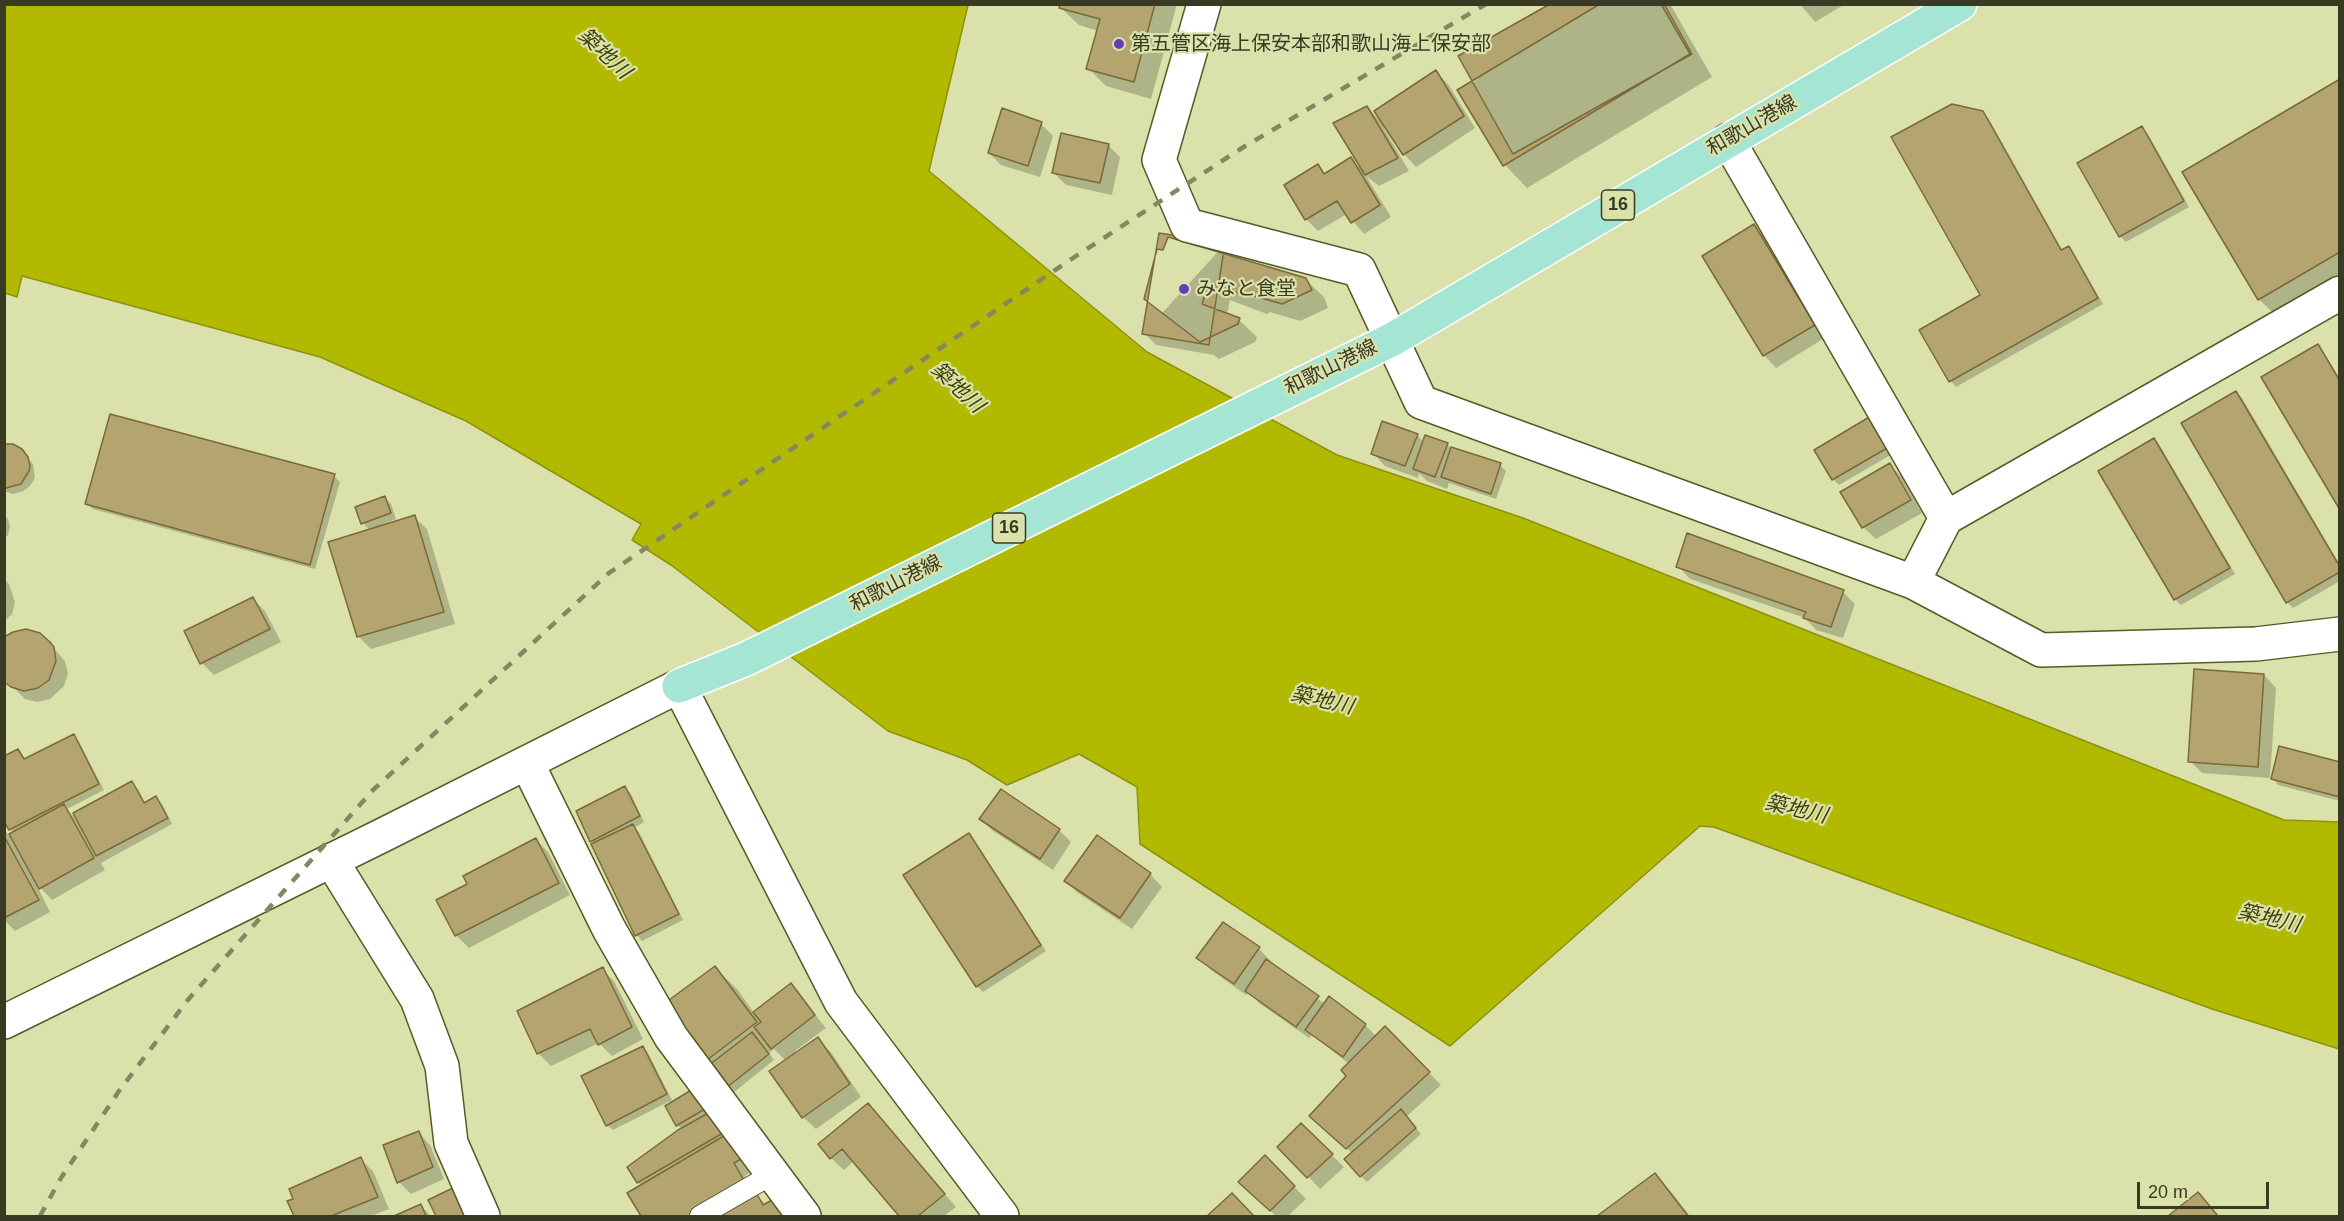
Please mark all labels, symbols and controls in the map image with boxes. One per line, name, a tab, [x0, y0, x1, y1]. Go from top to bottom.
water label: 築地川	[572, 23, 636, 85]
place label: 第五管区海上保安本部和歌山海上保安部	[1131, 32, 1491, 56]
marker: 第五管区海上保安本部和歌山海上保安部	[1112, 37, 1126, 51]
street label: 和歌山港線	[1703, 91, 1801, 161]
road number: 16	[1602, 190, 1634, 220]
place label: みなと食堂	[1196, 277, 1296, 301]
marker: みなと食堂	[1177, 282, 1191, 296]
street label: 和歌山港線	[1281, 335, 1381, 401]
water label: 築地川	[925, 357, 989, 419]
road number: 16	[992, 513, 1026, 543]
street label: 和歌山港線	[846, 551, 946, 617]
water label: 築地川	[1288, 682, 1356, 720]
water label: 築地川	[1762, 791, 1830, 829]
water label: 築地川	[2235, 900, 2303, 938]
scale bar	[2140, 1170, 2272, 1208]
text: 20 m	[2148, 1182, 2188, 1202]

